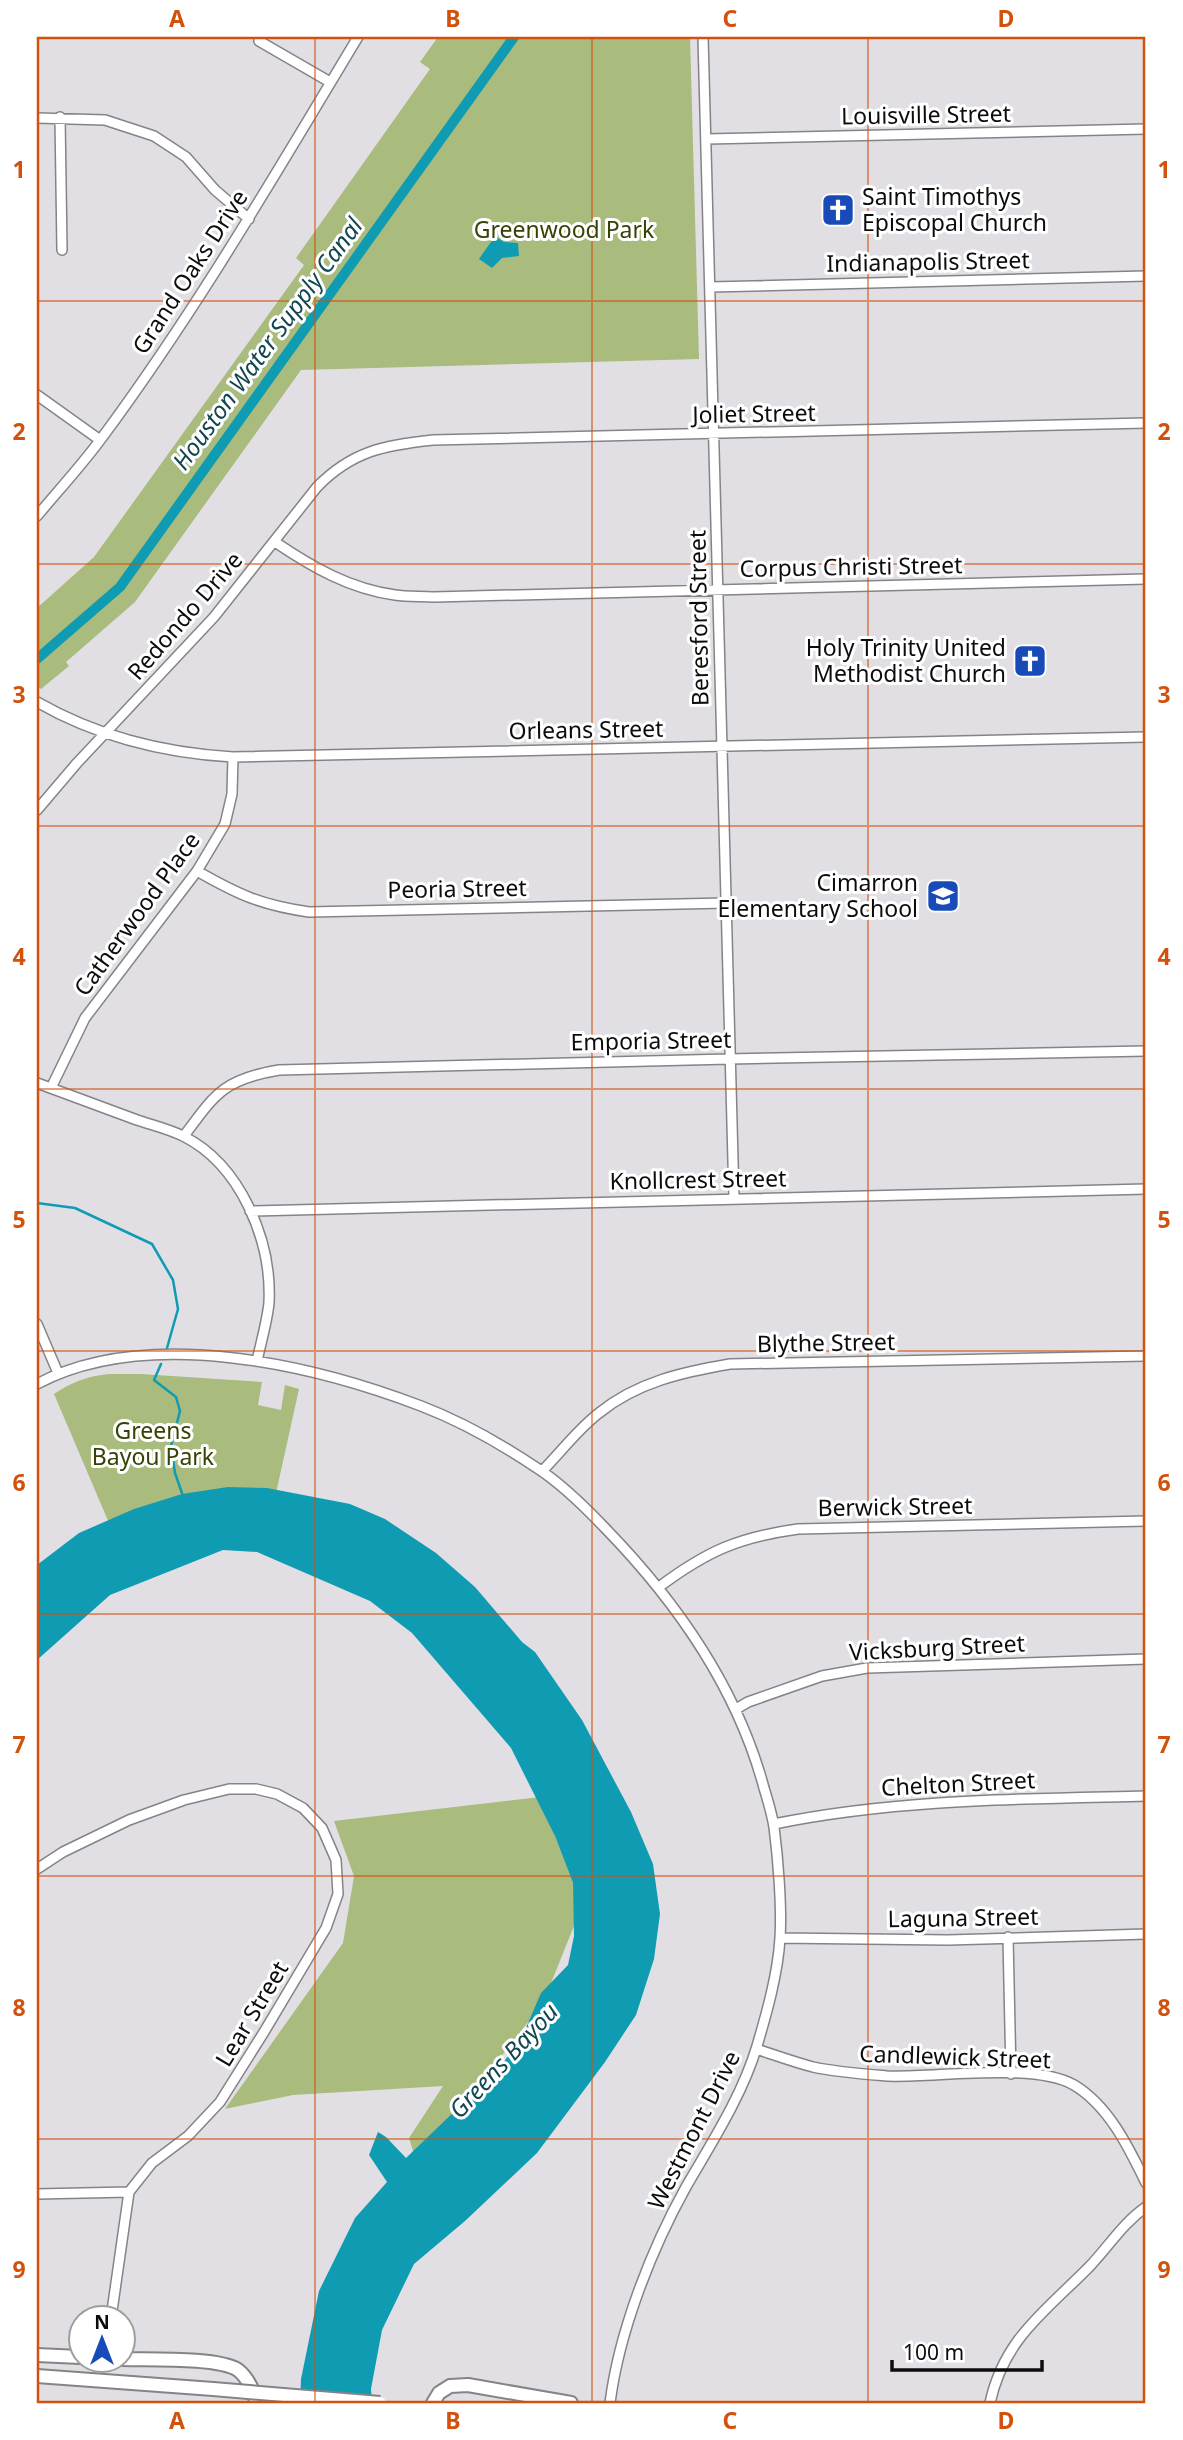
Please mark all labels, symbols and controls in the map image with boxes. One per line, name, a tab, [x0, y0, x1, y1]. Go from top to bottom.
text: A	[169, 2, 185, 34]
text: B	[445, 2, 461, 34]
text: C	[723, 2, 738, 34]
text: D	[998, 2, 1014, 34]
street label: Louisville Street	[841, 97, 1011, 131]
text: 1	[12, 153, 26, 185]
text: 1	[1157, 153, 1171, 185]
place label: Saint Timothys Episcopal Church	[862, 180, 1047, 238]
street label: Grand Oaks Drive	[124, 183, 254, 360]
church icon: Saint Timothys Episcopal Church	[819, 191, 857, 229]
water label: Houston Water Supply Canal	[164, 210, 370, 476]
park label: Greenwood Park	[474, 213, 655, 245]
street label: Indianapolis Street	[826, 243, 1030, 279]
street label: Joliet Street	[690, 396, 816, 430]
text: 2	[12, 415, 26, 447]
text: 2	[1157, 415, 1171, 447]
street label: Beresford Street	[680, 530, 716, 706]
street label: Redondo Drive	[120, 544, 249, 686]
street label: Corpus Christi Street	[739, 548, 963, 584]
place label: Holy Trinity United Methodist Church	[806, 631, 1006, 689]
church icon: Holy Trinity United Methodist Church	[1011, 642, 1049, 680]
text: 3	[12, 678, 26, 710]
text: 3	[1157, 678, 1171, 710]
street label: Orleans Street	[508, 712, 664, 746]
street label: Catherwood Place	[66, 825, 207, 1002]
place label: Cimarron Elementary School	[718, 866, 918, 924]
street label: Peoria Street	[387, 871, 527, 905]
school or university icon: Cimarron Elementary School	[924, 877, 962, 915]
text: 4	[12, 940, 26, 972]
text: 4	[1157, 940, 1171, 972]
street label: Emporia Street	[570, 1023, 732, 1057]
street label: Knollcrest Street	[609, 1161, 787, 1197]
text: 5	[12, 1203, 26, 1235]
text: 5	[1157, 1203, 1171, 1235]
street label: Blythe Street	[757, 1325, 895, 1359]
park label: Greens Bayou Park	[92, 1414, 215, 1472]
text: 6	[12, 1466, 26, 1498]
text: 6	[1157, 1466, 1171, 1498]
street label: Berwick Street	[817, 1489, 973, 1523]
street label: Vicksburg Street	[848, 1626, 1026, 1668]
text: 7	[12, 1728, 26, 1760]
text: 7	[1157, 1728, 1171, 1760]
street label: Chelton Street	[880, 1763, 1036, 1803]
street label: Laguna Street	[887, 1900, 1039, 1934]
street label: Lear Street	[207, 1955, 295, 2072]
text: 8	[12, 1991, 26, 2023]
text: 8	[1157, 1991, 1171, 2023]
water label: Greens Bayou	[441, 1995, 565, 2125]
street label: Candlewick Street	[859, 2037, 1051, 2075]
street label: Westmont Drive	[639, 2045, 747, 2214]
text: 9	[12, 2253, 26, 2285]
text: 9	[1157, 2253, 1171, 2285]
north arrow	[66, 2304, 136, 2374]
text: N	[94, 2309, 110, 2335]
scale bar	[892, 2328, 1043, 2372]
text: 100 m	[903, 2338, 964, 2366]
text: A	[169, 2404, 185, 2436]
text: B	[445, 2404, 461, 2436]
text: C	[723, 2404, 738, 2436]
text: D	[998, 2404, 1014, 2436]

